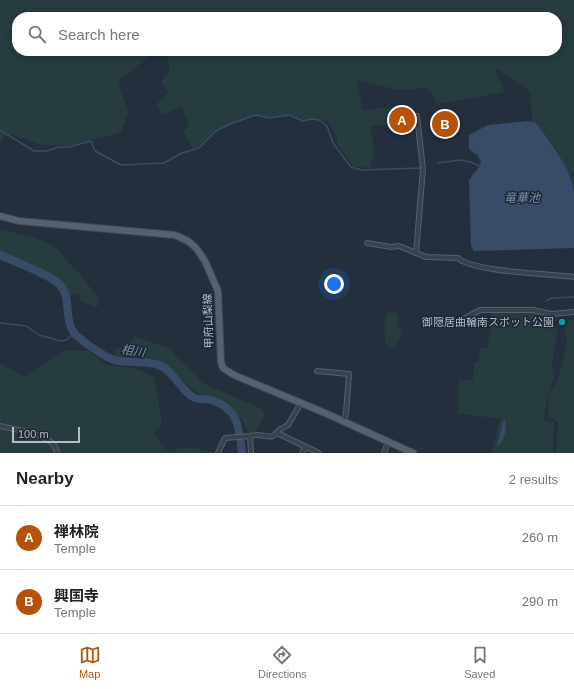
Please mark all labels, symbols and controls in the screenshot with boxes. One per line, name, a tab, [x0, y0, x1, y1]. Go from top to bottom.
search box	[12, 12, 562, 56]
icon: search	[26, 23, 48, 45]
text: Search here	[58, 26, 140, 43]
pin: A	[389, 105, 415, 135]
pin: B	[432, 109, 458, 139]
water label: 竜華池	[504, 191, 541, 205]
your location	[324, 274, 344, 294]
street label: 甲府山梨線	[201, 293, 215, 349]
place label: 御隠居曲輪南スポット公園	[421, 316, 554, 328]
marker: 御隠居曲輪南スポット公園	[557, 317, 567, 327]
water label: 相川	[120, 342, 148, 360]
scale bar	[12, 425, 80, 444]
text: 100 m	[18, 428, 49, 440]
text: Nearby	[16, 469, 74, 488]
text: 2 results	[509, 472, 558, 487]
text: 禅林院	[54, 523, 99, 540]
text: A	[24, 530, 34, 545]
text: 260 m	[522, 530, 558, 545]
text: Temple	[54, 541, 96, 556]
text: 興国寺	[54, 587, 99, 604]
text: B	[24, 594, 34, 609]
text: 290 m	[522, 594, 558, 609]
text: Temple	[54, 605, 96, 620]
tab: Map	[79, 644, 101, 680]
tab: Directions	[258, 644, 307, 680]
tab: Saved	[464, 644, 495, 680]

